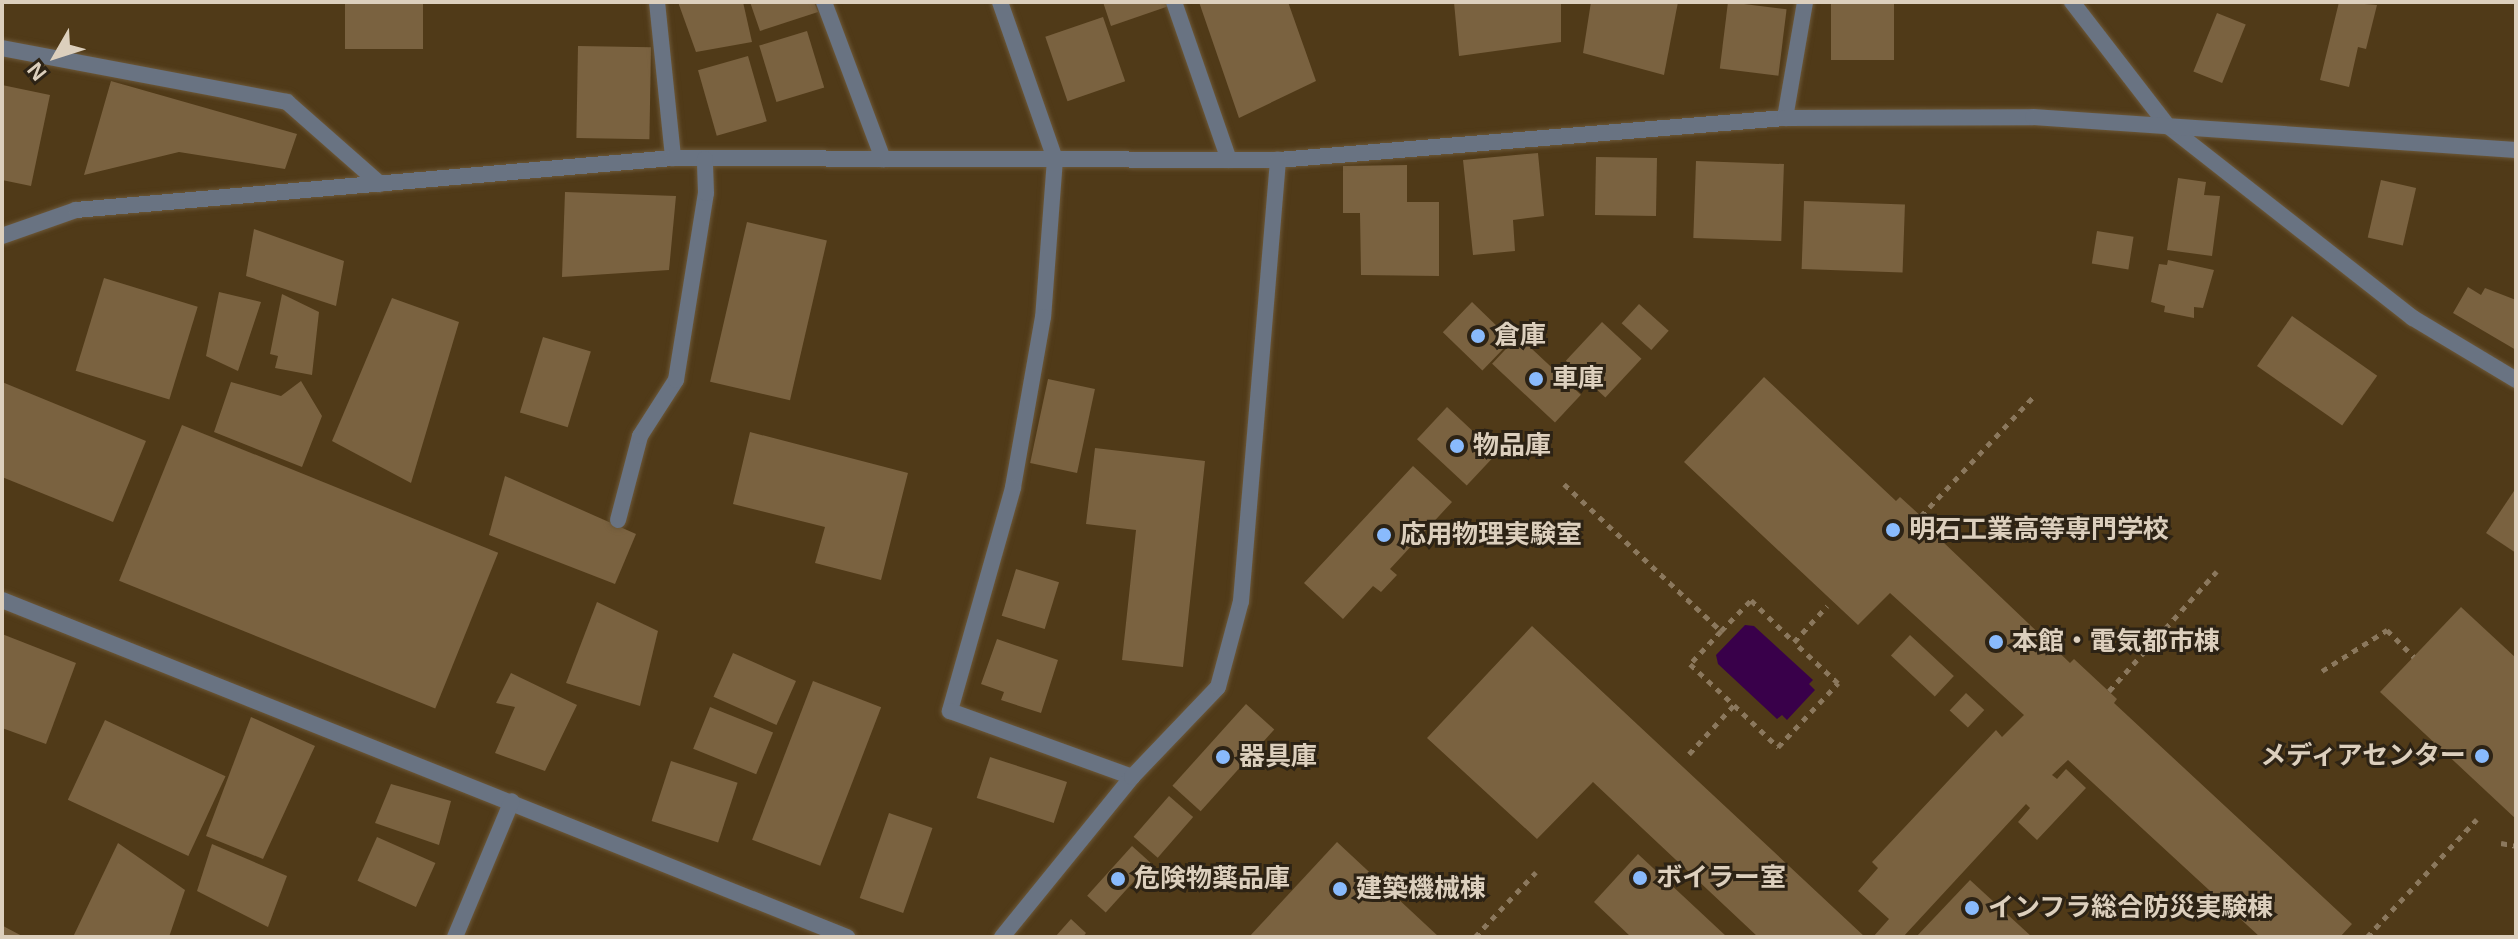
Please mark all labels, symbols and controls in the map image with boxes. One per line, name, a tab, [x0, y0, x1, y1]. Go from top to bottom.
north arrow	[16, 16, 96, 96]
text: N	[22, 57, 52, 85]
place label: 倉庫	[1494, 320, 1546, 352]
marker: 倉庫	[1469, 327, 1487, 345]
place label: 車庫	[1552, 363, 1604, 395]
marker: 車庫	[1527, 370, 1545, 388]
place label: 物品庫	[1473, 430, 1551, 462]
marker: 物品庫	[1448, 437, 1466, 455]
place label: 明石工業高等専門学校	[1909, 514, 2169, 546]
place label: 応用物理実験室	[1400, 519, 1582, 551]
marker: 明石工業高等専門学校	[1884, 521, 1902, 539]
marker: 応用物理実験室	[1375, 526, 1393, 544]
place label: 本館・電気都市棟	[2012, 626, 2220, 658]
marker: 本館・電気都市棟	[1987, 633, 2005, 651]
place label: メディアセンター	[2258, 740, 2466, 772]
place label: 器具庫	[1239, 741, 1317, 773]
marker: メディアセンター	[2473, 747, 2491, 765]
marker: 器具庫	[1214, 748, 1232, 766]
place label: ボイラー室	[1656, 862, 1786, 894]
place label: 危険物薬品庫	[1134, 863, 1290, 895]
marker: ボイラー室	[1631, 869, 1649, 887]
marker: 危険物薬品庫	[1109, 870, 1127, 888]
place label: 建築機械棟	[1356, 873, 1486, 905]
marker: 建築機械棟	[1331, 880, 1349, 898]
place label: インフラ総合防災実験棟	[1988, 892, 2274, 924]
marker: インフラ総合防災実験棟	[1963, 899, 1981, 917]

